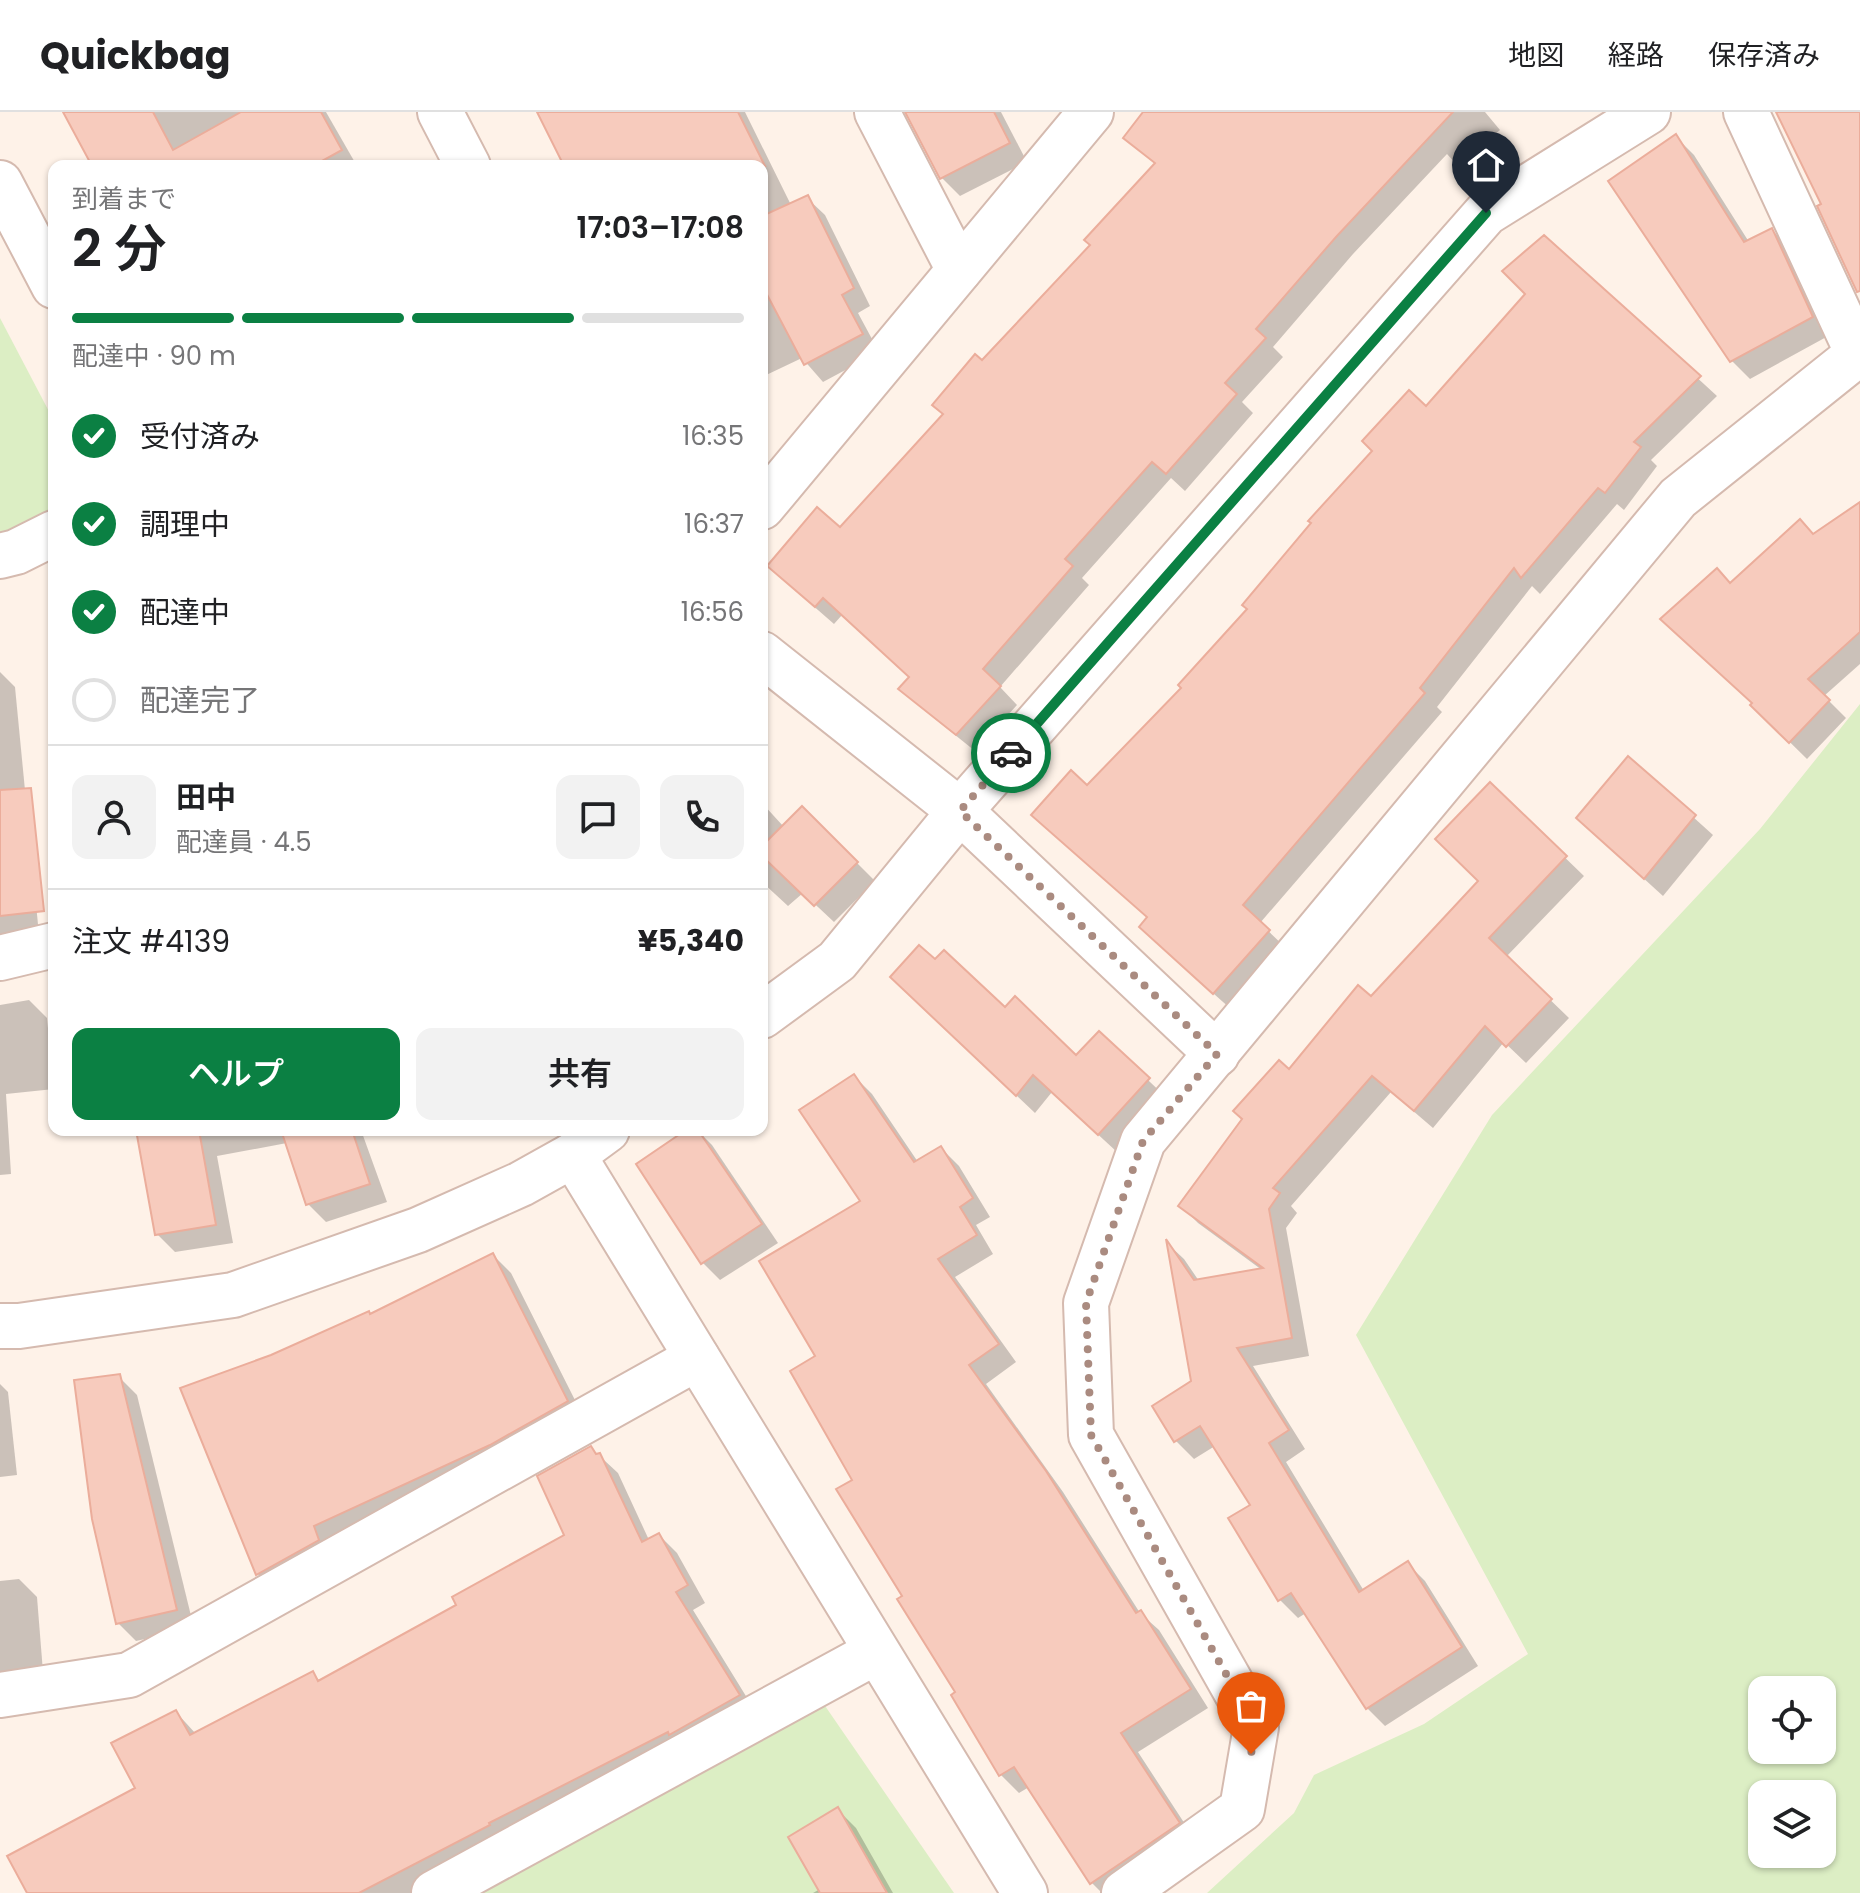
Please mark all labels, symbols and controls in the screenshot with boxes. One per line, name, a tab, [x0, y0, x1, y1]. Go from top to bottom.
text: Quickbag	[40, 29, 231, 82]
text: 地図	[1508, 36, 1564, 75]
text: 経路	[1608, 36, 1664, 75]
text: 保存済み	[1708, 36, 1820, 75]
pin	[1452, 131, 1520, 213]
icon: home	[1464, 143, 1508, 187]
text: 到着まで	[72, 181, 176, 217]
text: 17:03–17:08	[577, 206, 744, 249]
text: 2 分	[72, 212, 166, 285]
text: 配達中 · 90 m	[72, 338, 236, 374]
icon: check	[72, 414, 116, 458]
text: 受付済み	[140, 415, 260, 458]
text: 16:35	[682, 418, 744, 454]
icon: check	[72, 502, 116, 546]
text: 調理中	[140, 503, 230, 546]
text: 16:37	[684, 506, 744, 542]
icon: check	[72, 590, 116, 634]
text: 配達中	[140, 591, 230, 634]
text: 16:56	[681, 594, 744, 630]
text: 配達完了	[140, 679, 260, 722]
courier	[971, 713, 1051, 793]
icon: car	[989, 731, 1033, 775]
button: person	[72, 775, 156, 859]
button: chat	[556, 775, 640, 859]
button: phone	[660, 775, 744, 859]
text: 田中	[176, 776, 236, 819]
text: 配達員 · 4.5	[176, 824, 312, 860]
text: ¥5,340	[638, 919, 744, 962]
text: 注文 #4139	[72, 920, 230, 963]
button: ヘルプ	[72, 1028, 400, 1120]
button: 共有	[416, 1028, 744, 1120]
pin	[1217, 1672, 1285, 1754]
map controls	[1748, 1676, 1836, 1868]
button: locate	[1748, 1676, 1836, 1764]
icon: bag	[1229, 1684, 1273, 1728]
button: layers	[1748, 1780, 1836, 1868]

